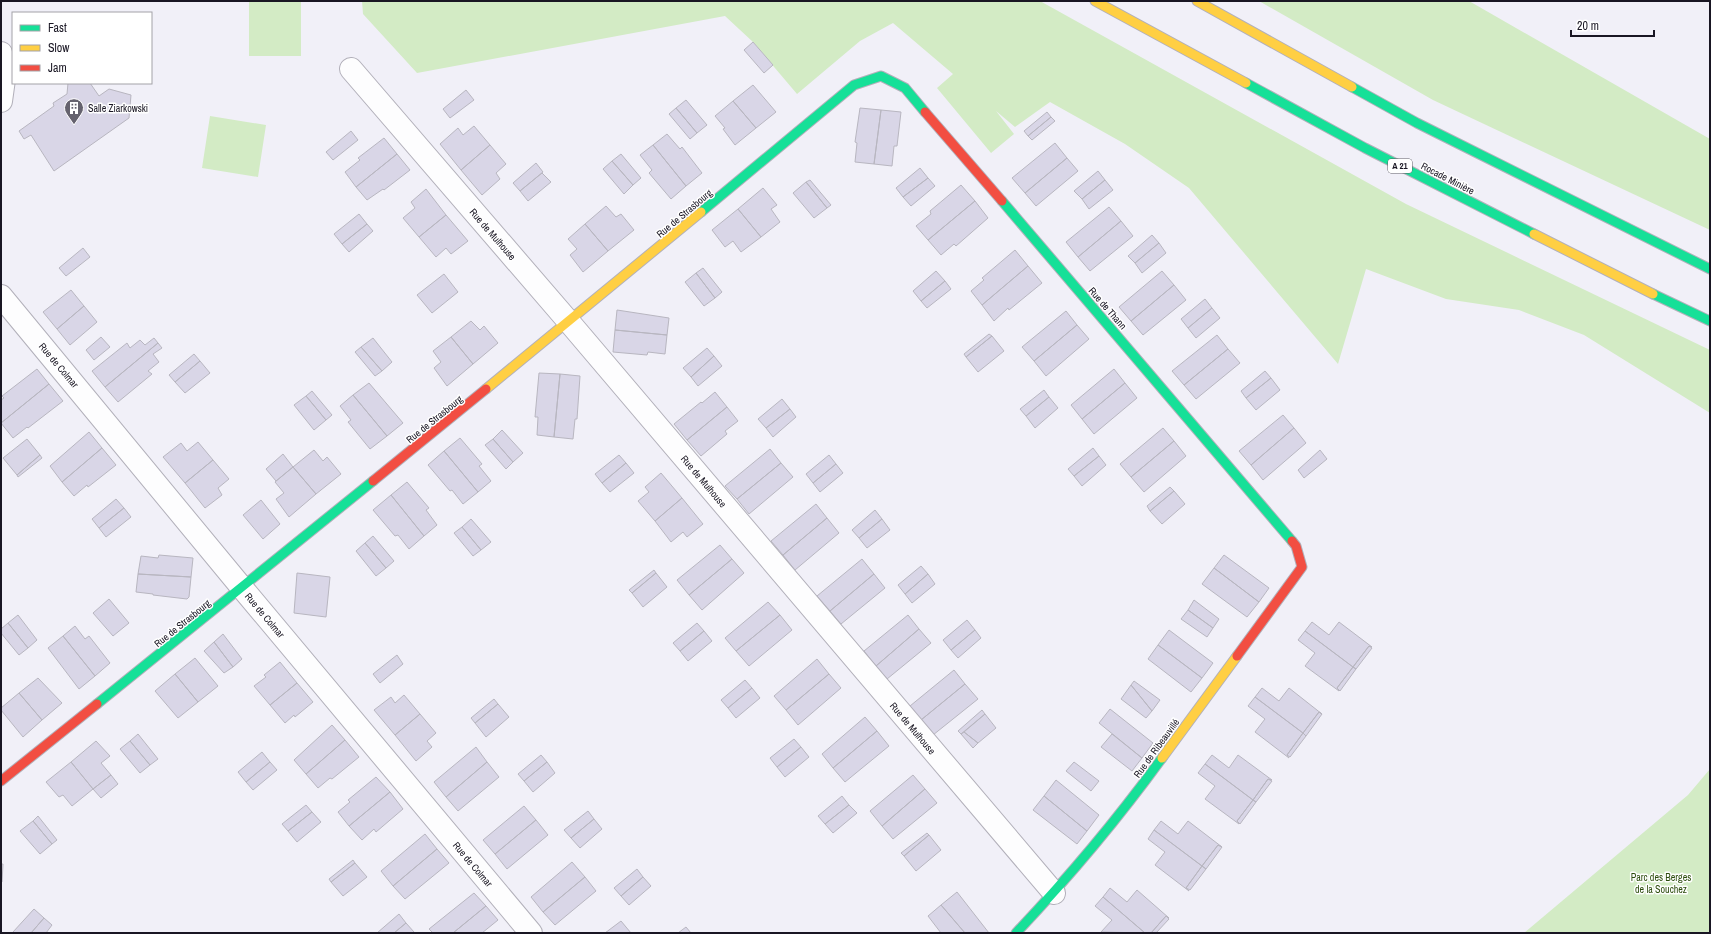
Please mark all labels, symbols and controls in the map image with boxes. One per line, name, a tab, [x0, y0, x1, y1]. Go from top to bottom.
legend	[12, 12, 152, 84]
scale bar	[1571, 12, 1654, 38]
text: 20 m	[1577, 18, 1599, 34]
text: Fast	[48, 20, 67, 36]
text: Slow	[48, 40, 70, 56]
text: Jam	[48, 60, 67, 76]
building icon: Salle Ziarkowski	[63, 97, 85, 125]
place label: Salle Ziarkowski	[88, 102, 148, 115]
road number: A 21	[1388, 159, 1412, 173]
street label: Rocade Minière	[1419, 159, 1477, 198]
street label: Rue de Strasbourg	[654, 186, 715, 240]
street label: Rue de Mulhouse	[467, 206, 519, 263]
street label: Rue de Thann	[1086, 285, 1130, 332]
street label: Rue de Colmar	[36, 340, 81, 391]
street label: Rue de Strasbourg	[403, 392, 465, 446]
street label: Rue de Mulhouse	[678, 453, 730, 510]
street label: Rue de Colmar	[242, 590, 287, 641]
street label: Rue de Strasbourg	[151, 596, 213, 650]
street label: Rue de Mulhouse	[887, 700, 939, 757]
street label: Rue de Ribeauvillé	[1131, 716, 1182, 780]
street label: Rue de Colmar	[450, 839, 495, 890]
park label: Parc des Berges de la Souchez	[1631, 871, 1691, 896]

